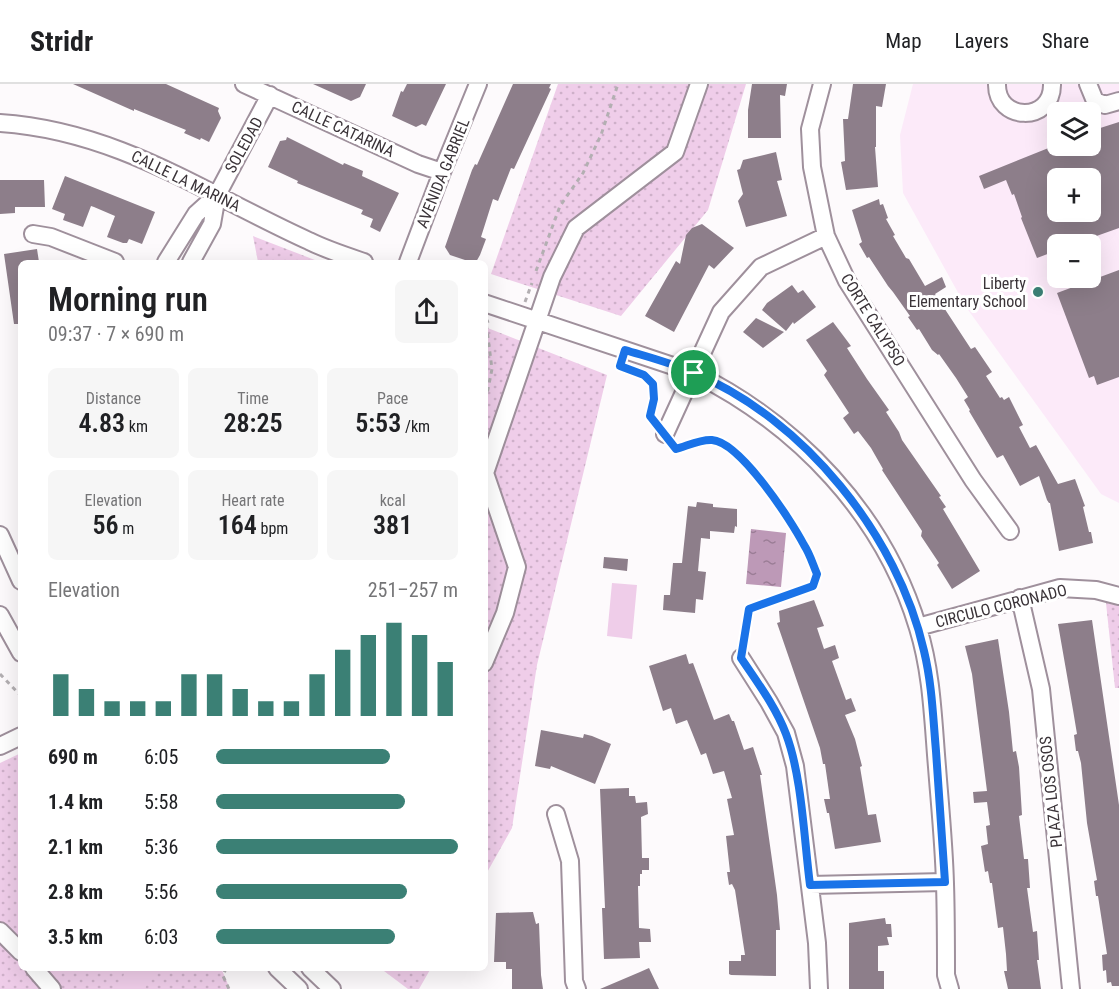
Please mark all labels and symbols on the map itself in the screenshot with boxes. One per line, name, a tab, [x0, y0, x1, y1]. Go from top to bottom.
street label: CALLE CATARINA	[289, 97, 397, 161]
street label: SOLEDAD	[221, 114, 267, 176]
street label: AVENIDA GABRIEL	[412, 115, 474, 231]
street label: CALLE LA MARINA	[128, 146, 244, 216]
street label: CORTE CALYPSO	[837, 270, 909, 370]
place label: Liberty Elementary School	[909, 274, 1026, 311]
marker: Liberty Elementary School	[1031, 285, 1045, 299]
pin	[668, 347, 719, 398]
street label: CIRCULO CORONADO	[933, 580, 1069, 632]
street label: PLAZA LOS OSOS	[1036, 735, 1066, 849]

